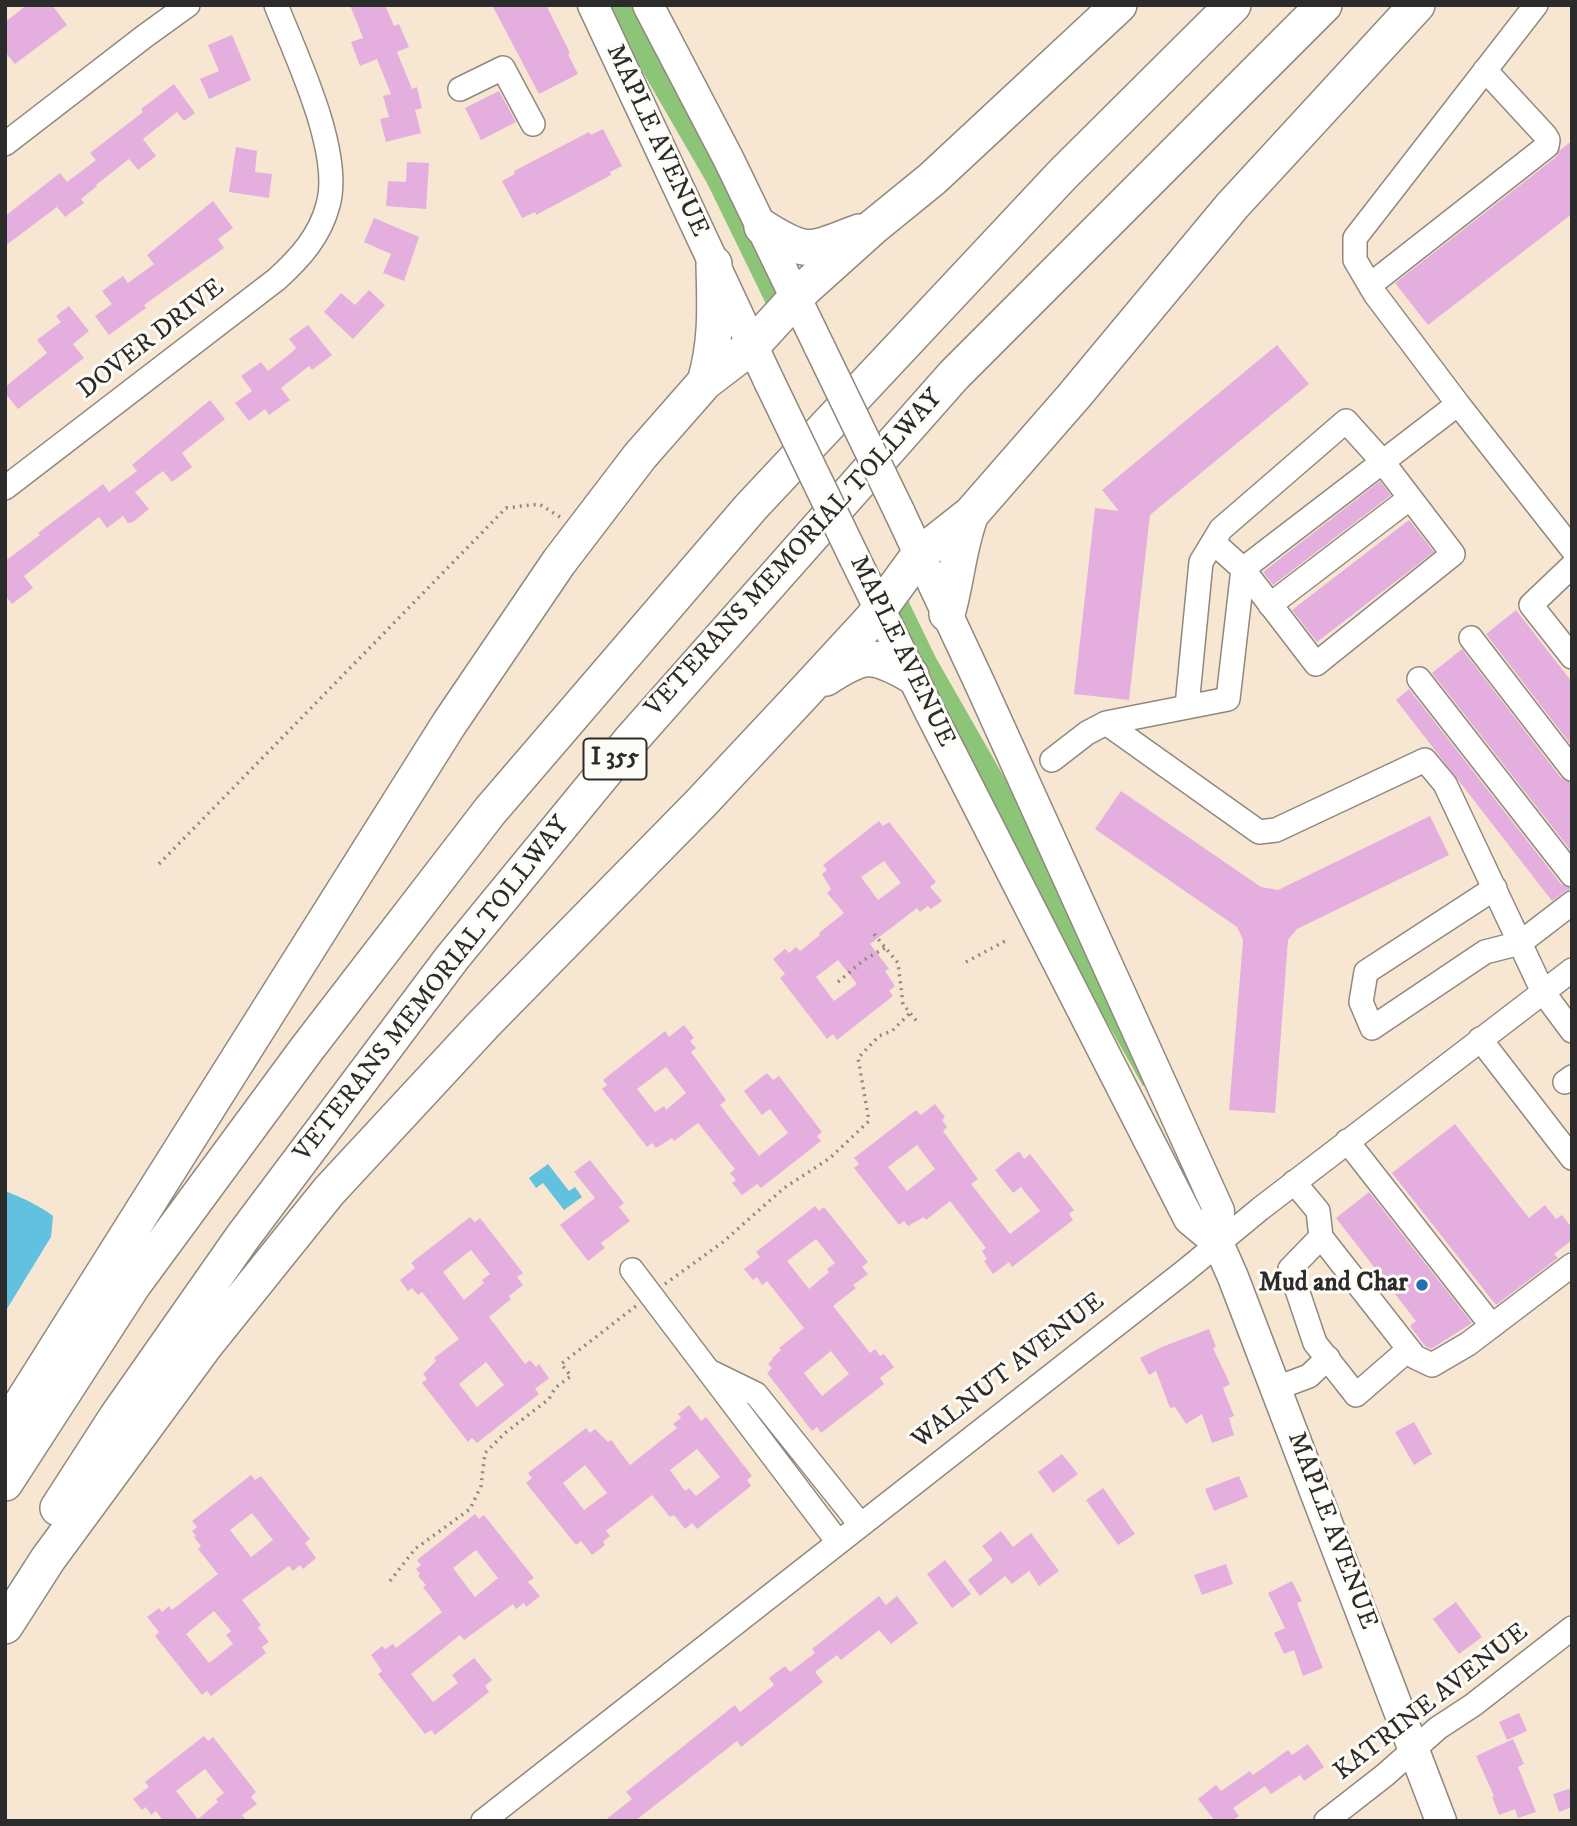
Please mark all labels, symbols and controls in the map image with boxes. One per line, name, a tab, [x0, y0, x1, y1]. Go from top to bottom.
street label: MAPLE AVENUE	[598, 40, 714, 242]
street label: DOVER DRIVE	[73, 273, 231, 407]
street label: VETERANS MEMORIAL TOLLWAY	[640, 384, 950, 724]
street label: MAPLE AVENUE	[841, 551, 961, 753]
road number: I 355	[584, 738, 646, 780]
street label: VETERANS MEMORIAL TOLLWAY	[289, 811, 577, 1169]
place label: Mud and Char	[1259, 1269, 1408, 1301]
marker: Mud and Char	[1414, 1277, 1430, 1293]
street label: WALNUT AVENUE	[907, 1287, 1111, 1457]
street label: MAPLE AVENUE	[1279, 1428, 1383, 1634]
street label: KATRINE AVENUE	[1329, 1618, 1535, 1788]

